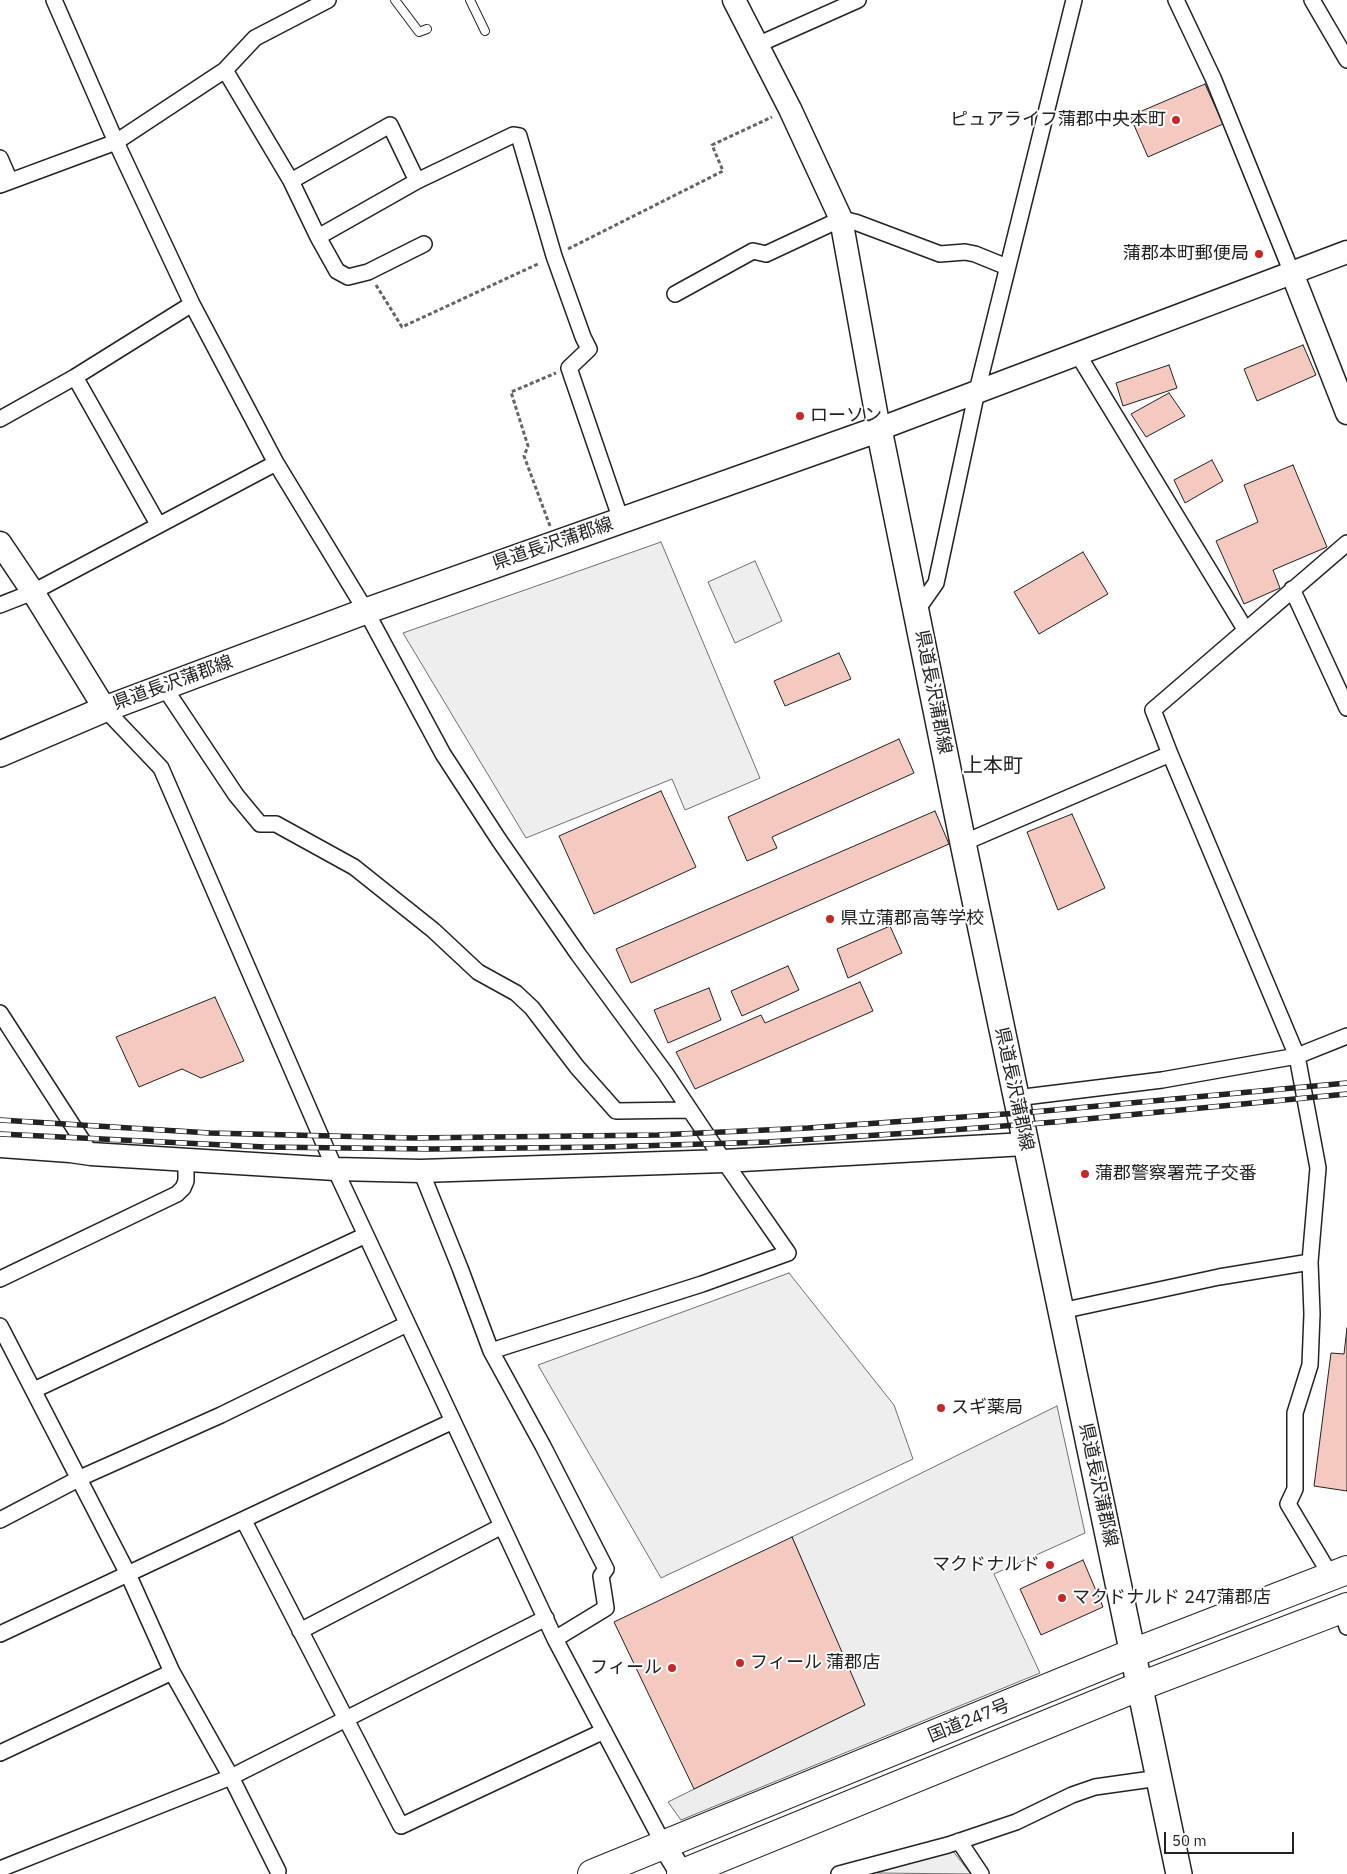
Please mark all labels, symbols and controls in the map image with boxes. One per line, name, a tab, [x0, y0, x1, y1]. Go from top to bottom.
place label: ピュアライフ蒲郡中央本町	[950, 109, 1166, 131]
marker: ピュアライフ蒲郡中央本町	[1170, 114, 1182, 126]
place label: 蒲郡本町郵便局	[1123, 243, 1249, 265]
marker: 蒲郡本町郵便局	[1253, 248, 1265, 260]
place label: ローソン	[810, 405, 882, 427]
marker: ローソン	[794, 410, 806, 422]
street label: 県道長沢蒲郡線	[490, 513, 616, 575]
street label: 県道長沢蒲郡線	[910, 628, 956, 756]
street label: 県道長沢蒲郡線	[110, 651, 236, 715]
district label: 上本町	[963, 754, 1023, 778]
place label: 県立蒲郡高等学校	[840, 908, 984, 930]
marker: 県立蒲郡高等学校	[824, 913, 836, 925]
street label: 県道長沢蒲郡線	[990, 1025, 1038, 1153]
place label: 蒲郡警察署荒子交番	[1095, 1163, 1257, 1185]
marker: 蒲郡警察署荒子交番	[1079, 1168, 1091, 1180]
place label: スギ薬局	[951, 1397, 1023, 1419]
marker: スギ薬局	[935, 1402, 947, 1414]
street label: 県道長沢蒲郡線	[1074, 1421, 1122, 1549]
place label: マクドナルド	[932, 1554, 1040, 1576]
marker: マクドナルド	[1044, 1559, 1056, 1571]
place label: マクドナルド 247蒲郡店	[1072, 1587, 1271, 1609]
marker: マクドナルド 247蒲郡店	[1056, 1592, 1068, 1604]
place label: フィール 蒲郡店	[750, 1652, 880, 1674]
place label: フィール	[590, 1657, 662, 1679]
marker: フィール 蒲郡店	[734, 1657, 746, 1669]
marker: フィール	[666, 1662, 678, 1674]
street label: 国道247号	[925, 1695, 1013, 1747]
scale bar	[1167, 1822, 1297, 1854]
text: 50 m	[1172, 1831, 1207, 1850]

